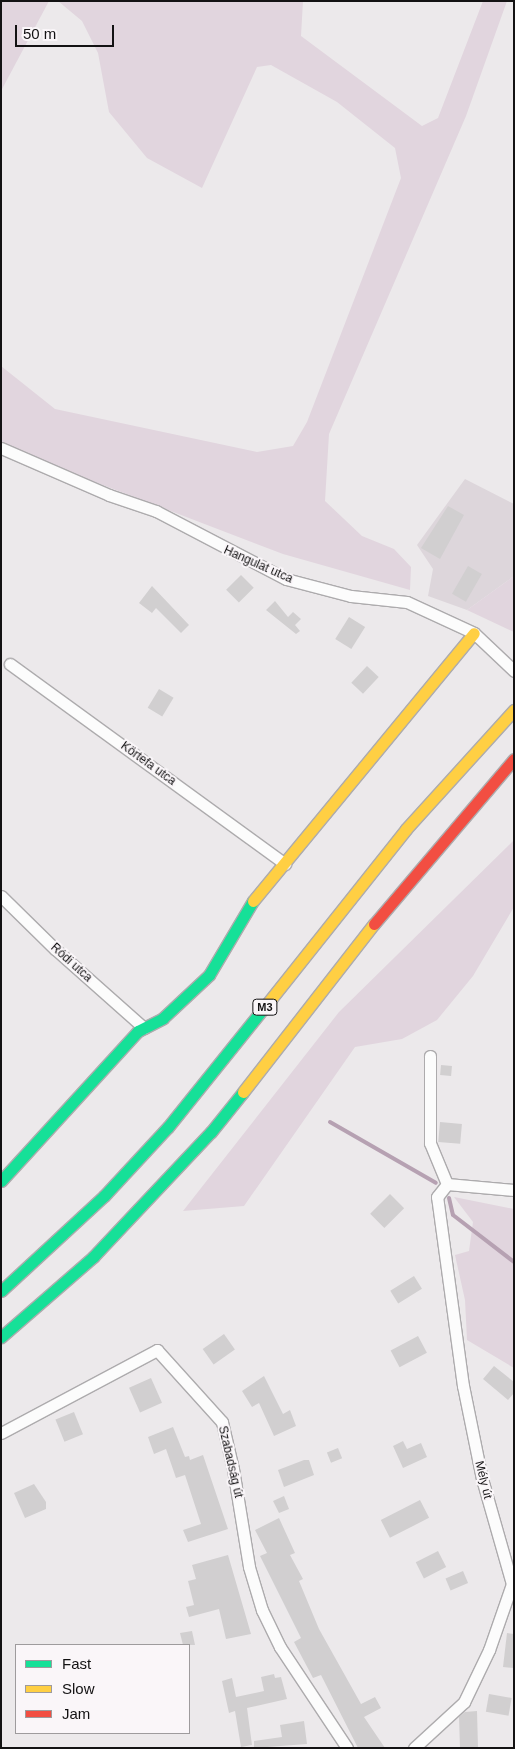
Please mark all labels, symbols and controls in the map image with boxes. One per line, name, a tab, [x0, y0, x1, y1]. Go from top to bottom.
scale bar	[18, 15, 116, 47]
text: 50 m	[23, 25, 56, 42]
street label: Hangulat utca	[221, 543, 295, 587]
street label: Körtefa utca	[118, 739, 178, 789]
street label: Ródi utca	[47, 941, 95, 985]
road number: M3	[251, 999, 279, 1016]
street label: Szabadság út	[215, 1425, 245, 1499]
street label: Mély út	[471, 1459, 495, 1501]
legend	[15, 1644, 190, 1734]
text: Fast	[62, 1655, 91, 1672]
text: Slow	[62, 1680, 95, 1697]
text: Jam	[62, 1705, 90, 1722]

